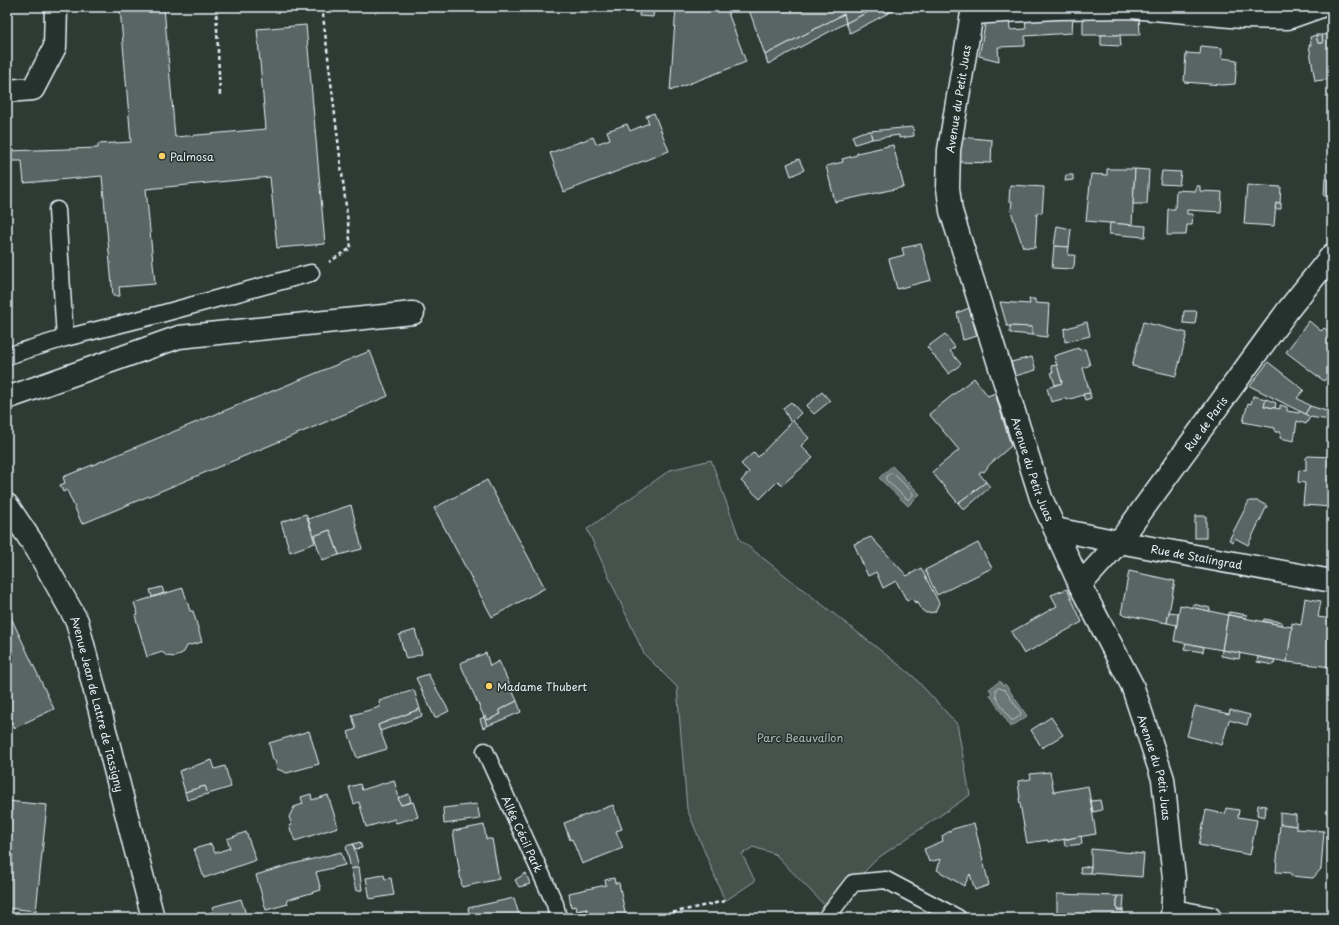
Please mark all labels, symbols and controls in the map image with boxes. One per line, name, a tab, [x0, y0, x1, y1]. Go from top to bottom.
street label: Avenue du Petit Juas	[941, 44, 975, 154]
place label: Palmosa	[170, 148, 214, 165]
marker: Palmosa	[157, 151, 167, 161]
street label: Rue de Paris	[1180, 392, 1231, 454]
street label: Avenue du Petit Juas	[1008, 415, 1059, 524]
street label: Rue de Stalingrad	[1150, 540, 1244, 573]
street label: Avenue Jean de Lattre de Tassigny	[67, 612, 129, 794]
place label: Madame Thubert	[497, 678, 588, 695]
marker: Madame Thubert	[484, 681, 494, 691]
street label: Avenue du Petit Juas	[1134, 712, 1176, 821]
park label: Parc Beauvallon	[757, 729, 843, 746]
street label: Allée Cécil Park	[498, 793, 548, 875]

